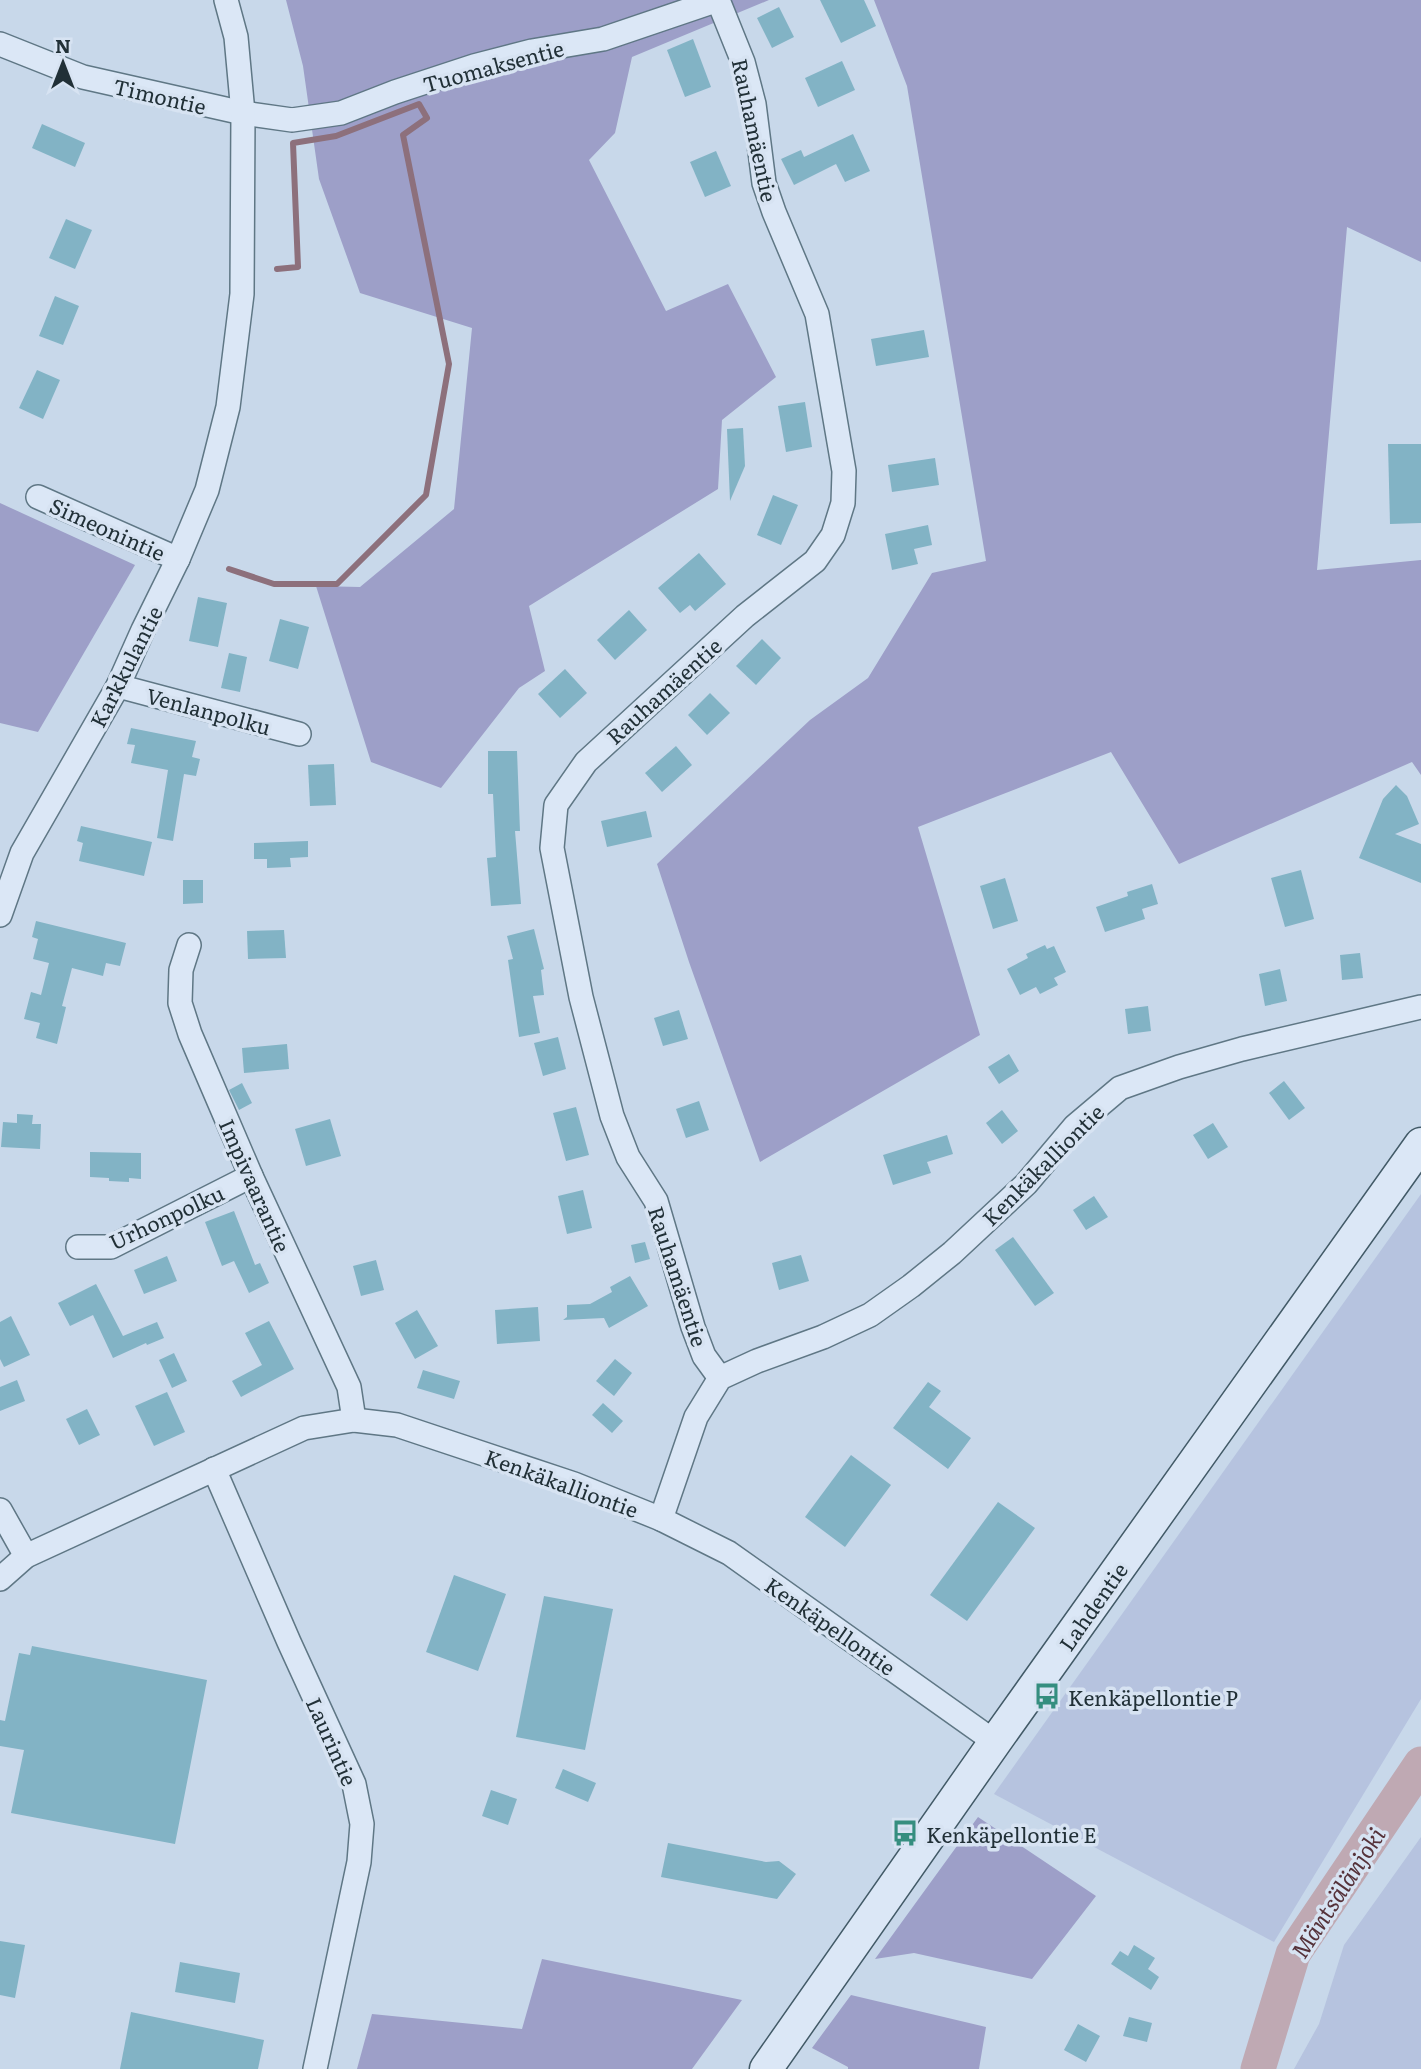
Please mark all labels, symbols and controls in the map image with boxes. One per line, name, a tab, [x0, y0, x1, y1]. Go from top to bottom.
north arrow	[28, 28, 98, 98]
text: N	[55, 31, 71, 59]
street label: Tuomaksentie	[419, 31, 567, 99]
street label: Rauhamäentie	[726, 55, 786, 205]
street label: Timontie	[111, 69, 210, 121]
street label: Simeonintie	[45, 489, 171, 567]
street label: Karkkulantie	[81, 600, 169, 732]
street label: Rauhamäentie	[598, 630, 728, 750]
street label: Venlanpolku	[143, 678, 275, 742]
street label: Kenkäkalliontie	[974, 1096, 1110, 1232]
street label: Impivaarantie	[213, 1113, 299, 1257]
street label: Urhonpolku	[103, 1176, 229, 1256]
street label: Rauhamäentie	[642, 1202, 716, 1350]
street label: Kenkäkalliontie	[481, 1440, 643, 1524]
street label: Lahdentie	[1050, 1555, 1134, 1656]
street label: Kenkäpellontie	[759, 1568, 903, 1682]
bus stop icon: Kenkäpellontie P	[1032, 1681, 1062, 1711]
place label: Kenkäpellontie P	[1068, 1681, 1238, 1712]
street label: Laurintie	[300, 1692, 366, 1790]
bus stop icon: Kenkäpellontie E	[890, 1818, 920, 1848]
place label: Kenkäpellontie E	[926, 1818, 1097, 1849]
water label: Mäntsälänjoki	[1282, 1820, 1392, 1964]

